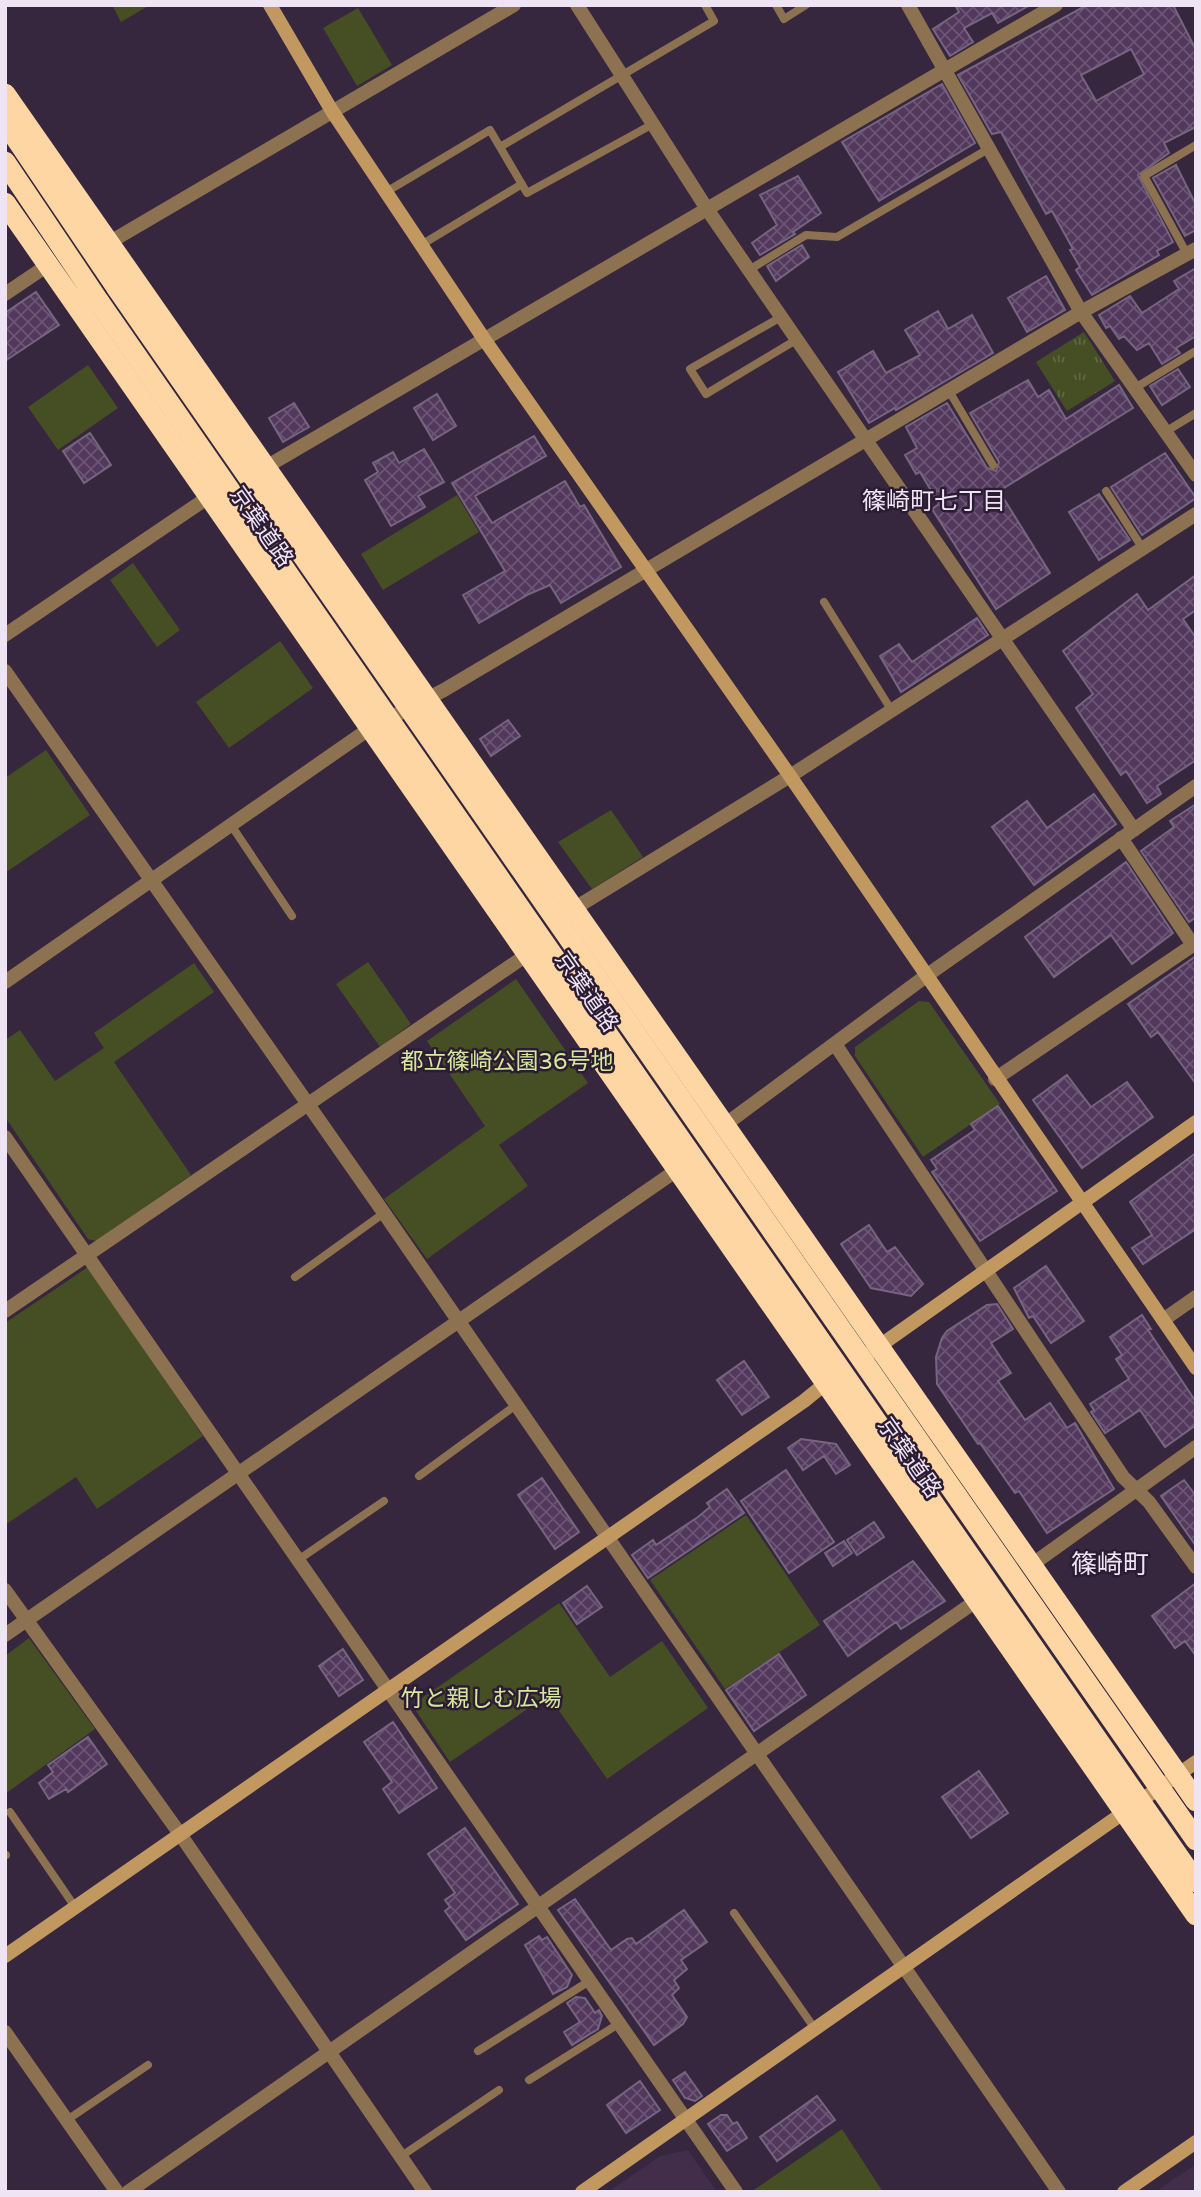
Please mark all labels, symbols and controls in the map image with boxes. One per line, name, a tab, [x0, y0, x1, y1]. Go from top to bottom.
street label: 京葉道路	[223, 481, 299, 573]
district label: 篠崎町七丁目	[862, 487, 1006, 516]
street label: 京葉道路	[548, 946, 624, 1038]
park label: 都立篠崎公園36号地	[401, 1048, 613, 1076]
street label: 京葉道路	[871, 1412, 947, 1504]
district label: 篠崎町	[1071, 1549, 1149, 1580]
park label: 竹と親しむ広場	[401, 1685, 562, 1713]

